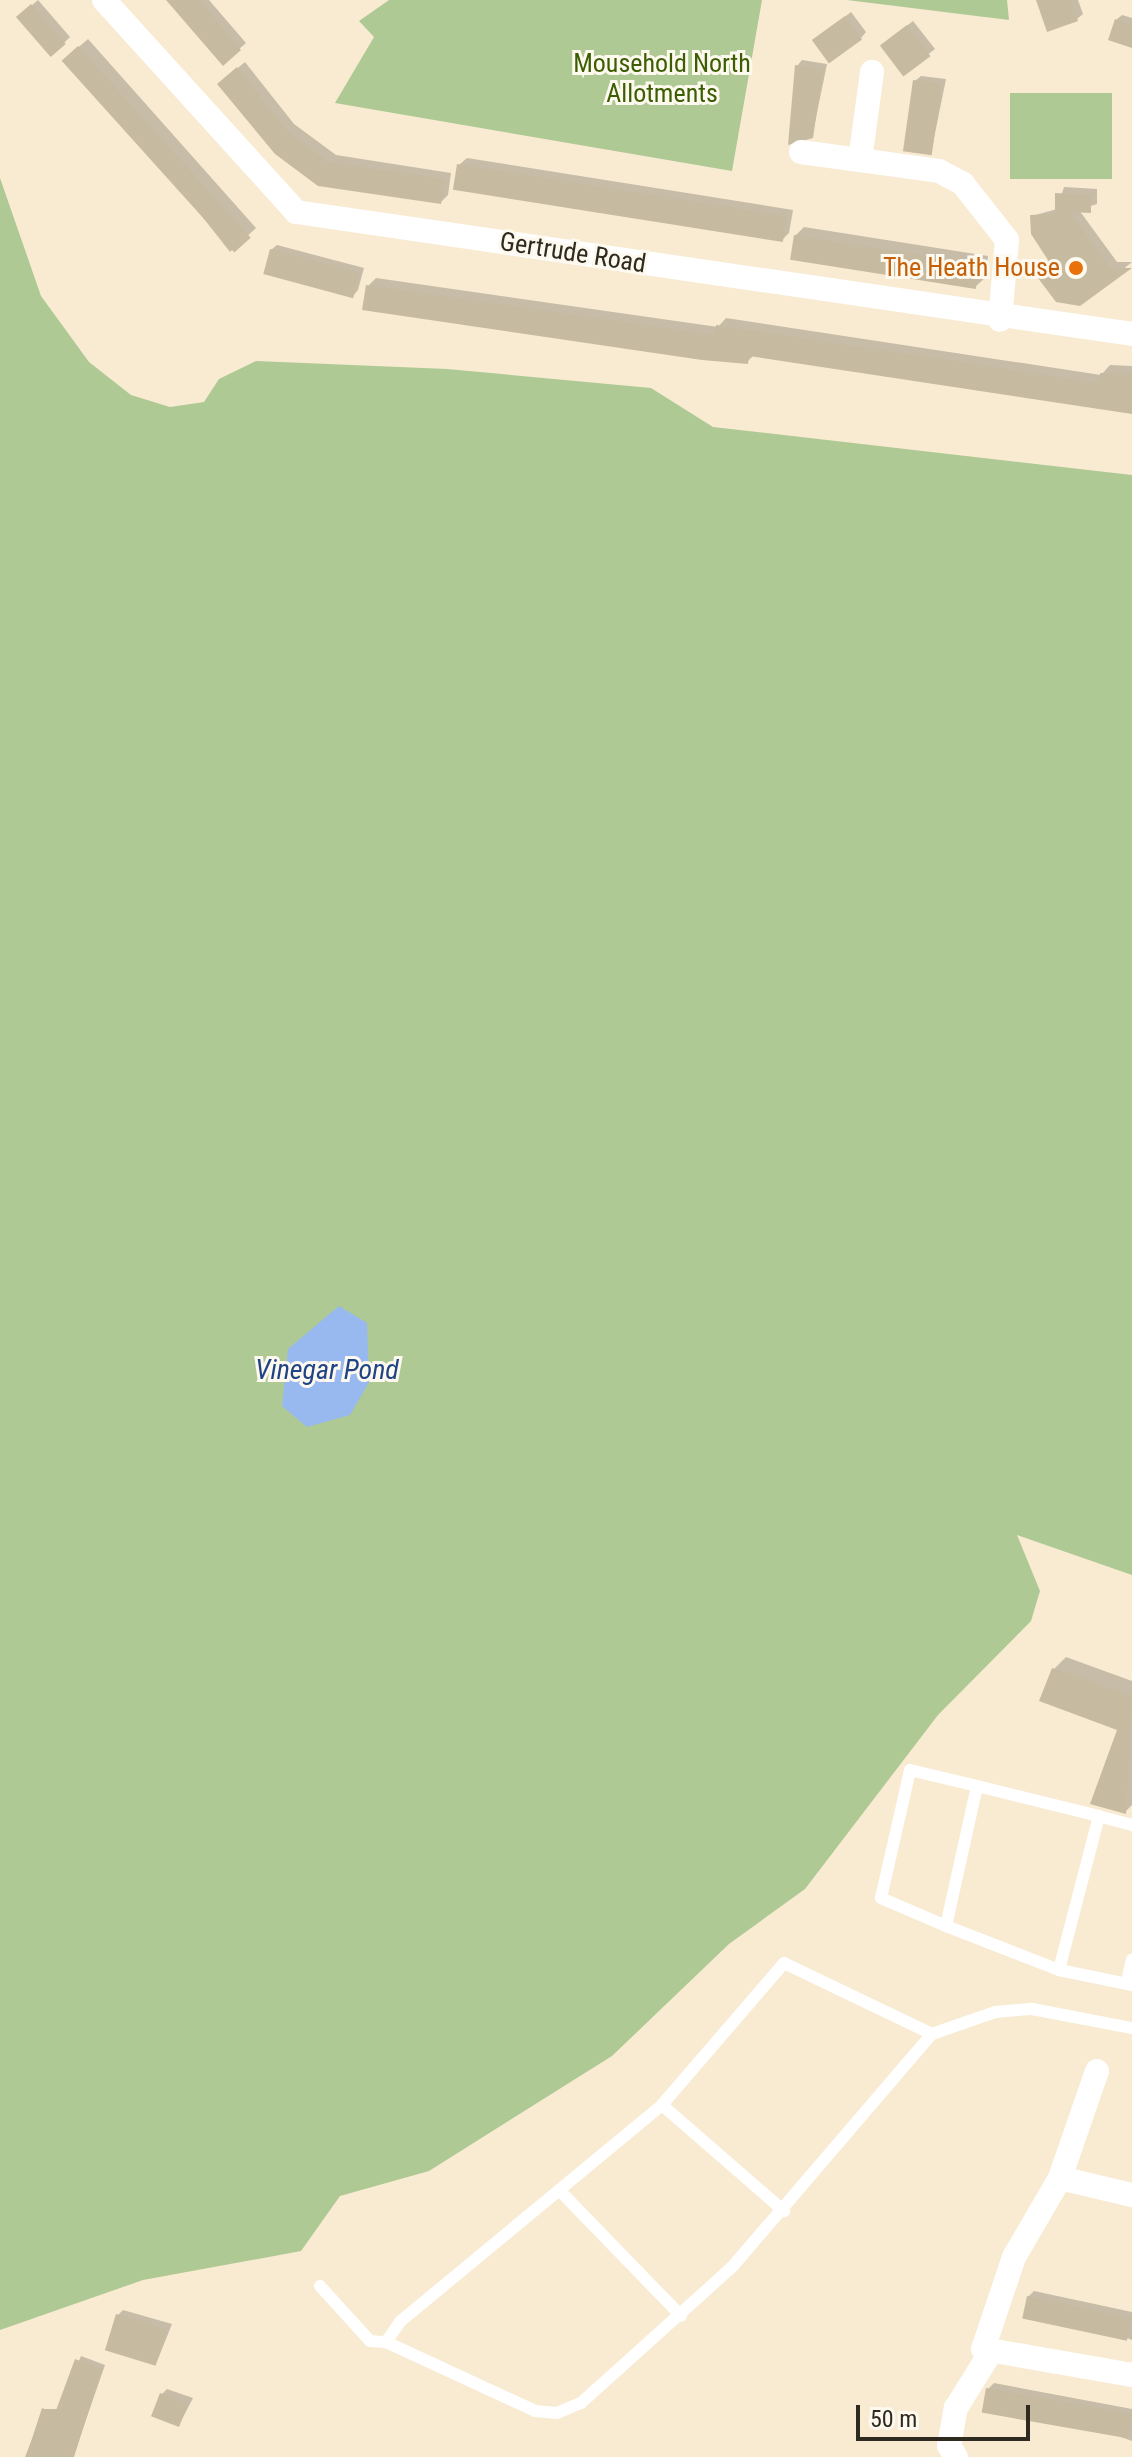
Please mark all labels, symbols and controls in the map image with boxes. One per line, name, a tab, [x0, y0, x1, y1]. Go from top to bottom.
park label: Mousehold North Allotments	[573, 48, 751, 110]
street label: Gertrude Road	[498, 226, 648, 280]
place label: The Heath House	[883, 252, 1060, 284]
marker: The Heath House	[1067, 259, 1085, 277]
water label: Vinegar Pond	[255, 1353, 399, 1387]
scale bar	[860, 2389, 1034, 2439]
text: 50 m	[870, 2405, 917, 2433]

